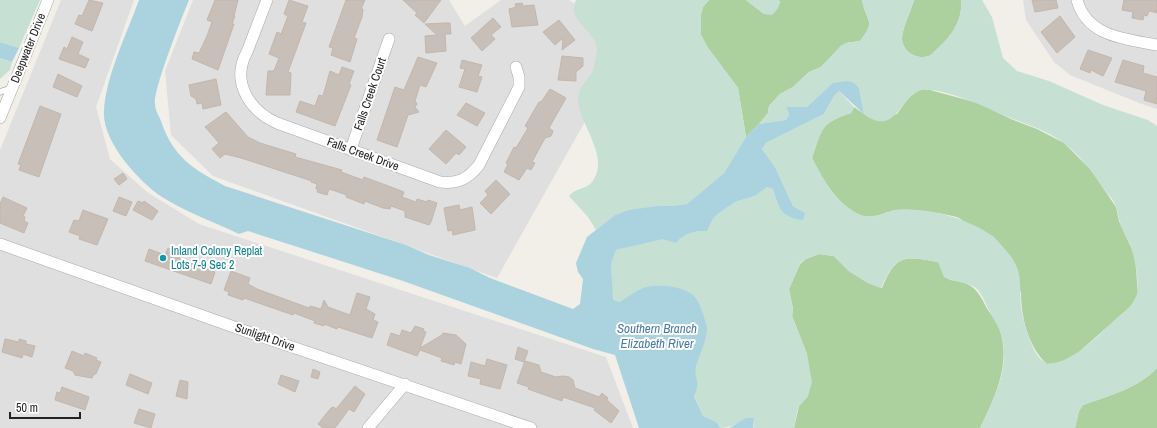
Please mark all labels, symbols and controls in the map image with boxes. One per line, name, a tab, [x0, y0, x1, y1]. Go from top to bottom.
street label: Deepwater Drive	[7, 11, 49, 85]
street label: Falls Creek Court	[350, 55, 390, 133]
street label: Falls Creek Drive	[325, 134, 401, 174]
place label: Inland Colony Replat Lots 7-9 Sec 2	[171, 243, 263, 273]
marker: Inland Colony Replat Lots 7-9 Sec 2	[158, 253, 168, 263]
street label: Sunlight Drive	[233, 319, 297, 355]
water label: Southern Branch Elizabeth River	[617, 320, 697, 352]
scale bar	[10, 394, 80, 420]
text: 50 m	[16, 400, 38, 416]

